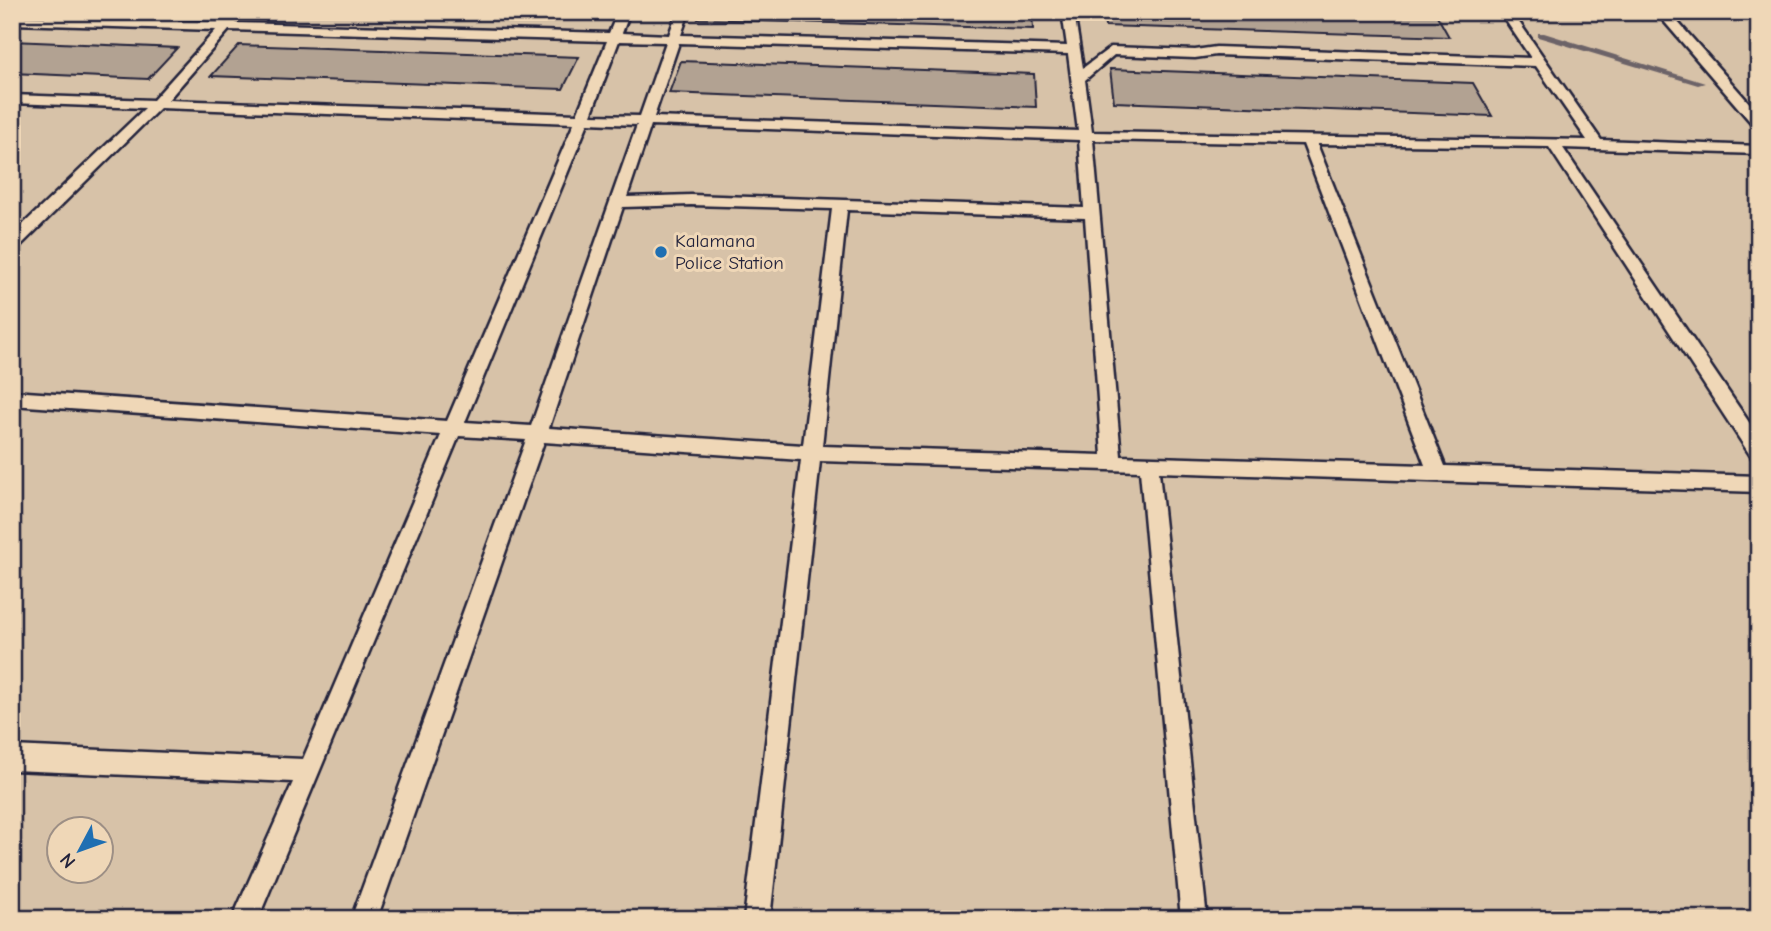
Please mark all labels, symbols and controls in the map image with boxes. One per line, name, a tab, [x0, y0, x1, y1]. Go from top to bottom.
place label: Kalamana Police Station	[675, 230, 784, 274]
marker: Kalamana Police Station	[653, 244, 669, 260]
north arrow	[46, 816, 116, 886]
text: N	[56, 849, 80, 872]

